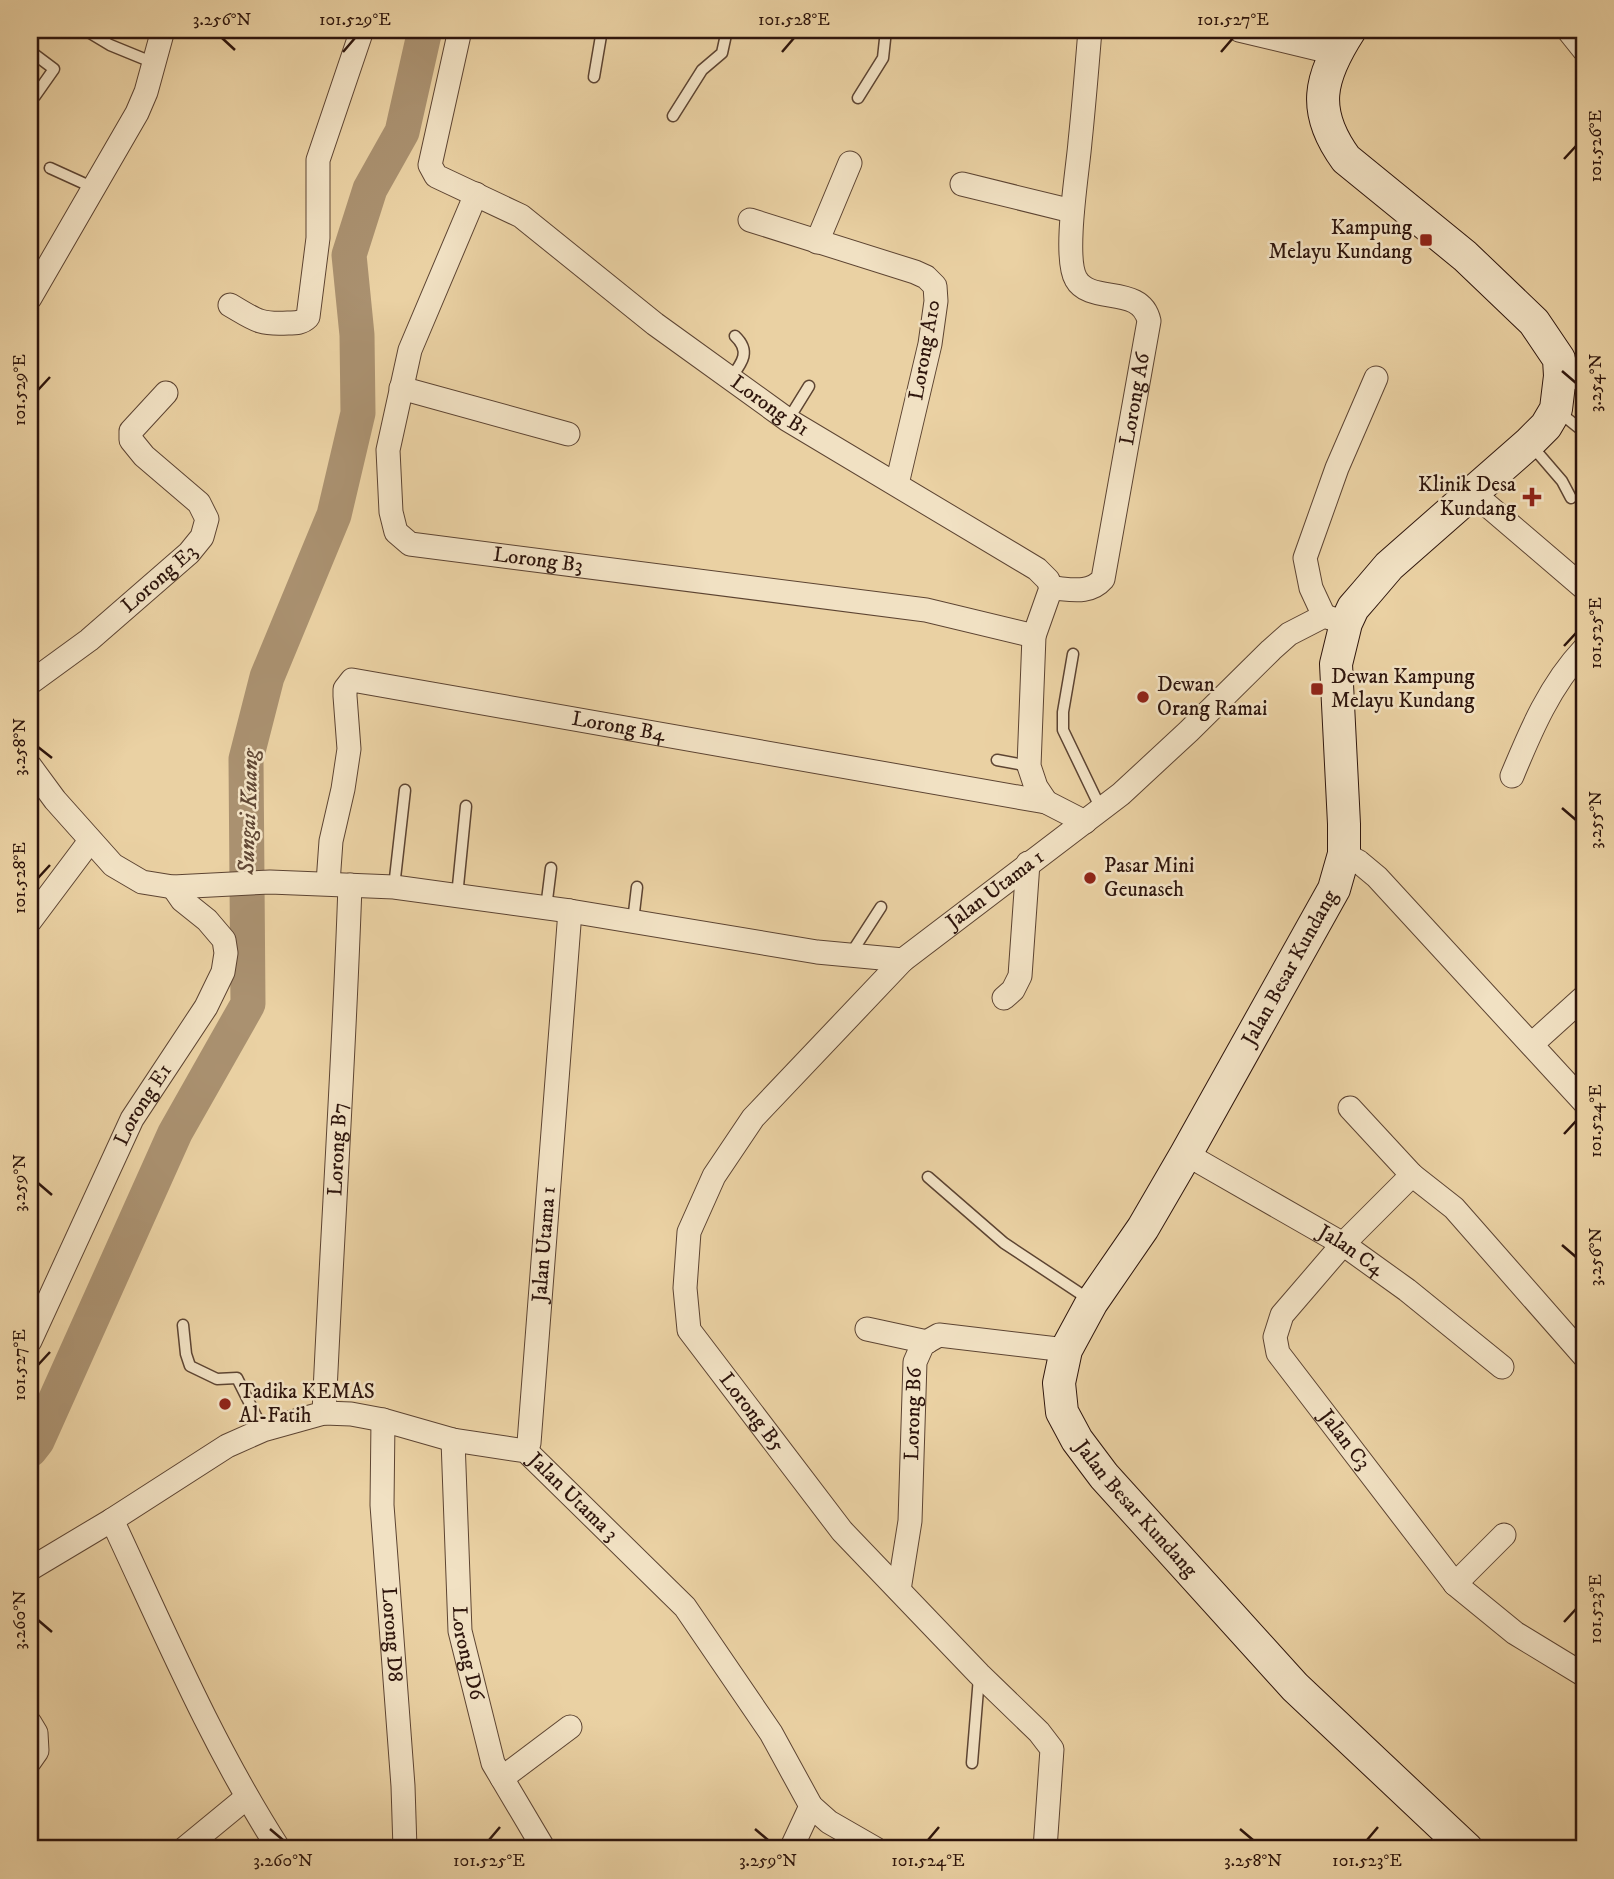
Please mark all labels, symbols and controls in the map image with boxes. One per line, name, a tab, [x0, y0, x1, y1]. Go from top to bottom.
text: 3.256°N	[193, 9, 252, 31]
text: 101.529°E	[319, 9, 391, 31]
text: 101.528°E	[758, 9, 830, 31]
text: 101.527°E	[1197, 9, 1269, 31]
text: 101.526°E	[1585, 110, 1607, 182]
place label: Kampung Melayu Kundang	[1268, 215, 1413, 265]
marker: Kampung Melayu Kundang	[1418, 232, 1434, 248]
street label: Lorong A10	[903, 298, 947, 402]
street label: Lorong A6	[1114, 350, 1156, 447]
text: 3.254°N	[1585, 353, 1607, 412]
text: 101.529°E	[9, 354, 31, 426]
street label: Lorong B1	[725, 370, 814, 443]
place label: Klinik Desa Kundang	[1418, 472, 1517, 522]
marker: Klinik Desa Kundang	[1522, 487, 1542, 507]
street label: Lorong E3	[116, 540, 203, 619]
street label: Lorong B3	[492, 542, 584, 579]
text: 101.525°E	[1585, 597, 1607, 669]
place label: Dewan Kampung Melayu Kundang	[1331, 664, 1475, 714]
place label: Dewan Orang Ramai	[1157, 672, 1267, 722]
marker: Dewan Kampung Melayu Kundang	[1309, 681, 1325, 697]
marker: Dewan Orang Ramai	[1135, 689, 1151, 705]
street label: Lorong B4	[570, 706, 668, 748]
text: 3.258°N	[9, 718, 31, 776]
water label: Sungai Kuang	[232, 747, 266, 876]
text: 3.255°N	[1585, 791, 1607, 849]
text: 101.528°E	[9, 842, 31, 914]
street label: Jalan Utama 1	[940, 844, 1049, 936]
place label: Pasar Mini Geunaseh	[1104, 853, 1194, 903]
marker: Pasar Mini Geunaseh	[1082, 870, 1098, 886]
street label: Jalan Besar Kundang	[1235, 885, 1344, 1052]
street label: Lorong E1	[108, 1059, 178, 1150]
text: 101.524°E	[1585, 1084, 1607, 1158]
street label: Lorong B7	[322, 1102, 353, 1197]
text: 3.259°N	[9, 1154, 31, 1212]
street label: Jalan Utama 1	[527, 1185, 562, 1305]
street label: Jalan C4	[1312, 1218, 1389, 1282]
text: 3.256°N	[1585, 1227, 1607, 1286]
text: 101.527°E	[9, 1329, 31, 1401]
street label: Lorong B6	[899, 1366, 928, 1461]
street label: Lorong B5	[713, 1368, 790, 1457]
place label: Tadika KEMAS Al-Fatih	[239, 1379, 375, 1429]
marker: Tadika KEMAS Al-Fatih	[217, 1396, 233, 1412]
street label: Jalan C3	[1312, 1403, 1376, 1475]
street label: Jalan Besar Kundang	[1068, 1433, 1203, 1584]
street label: Jalan Utama 3	[521, 1446, 624, 1547]
text: 101.523°E	[1585, 1574, 1607, 1644]
street label: Lorong D8	[375, 1586, 408, 1683]
text: 3.260°N	[9, 1590, 31, 1650]
street label: Lorong D6	[446, 1606, 490, 1704]
text: 3.260°N	[253, 1850, 313, 1872]
text: 101.525°E	[453, 1850, 525, 1872]
text: 3.259°N	[739, 1850, 797, 1872]
text: 101.524°E	[891, 1850, 965, 1872]
text: 3.258°N	[1224, 1850, 1282, 1872]
text: 101.523°E	[1332, 1850, 1402, 1872]

